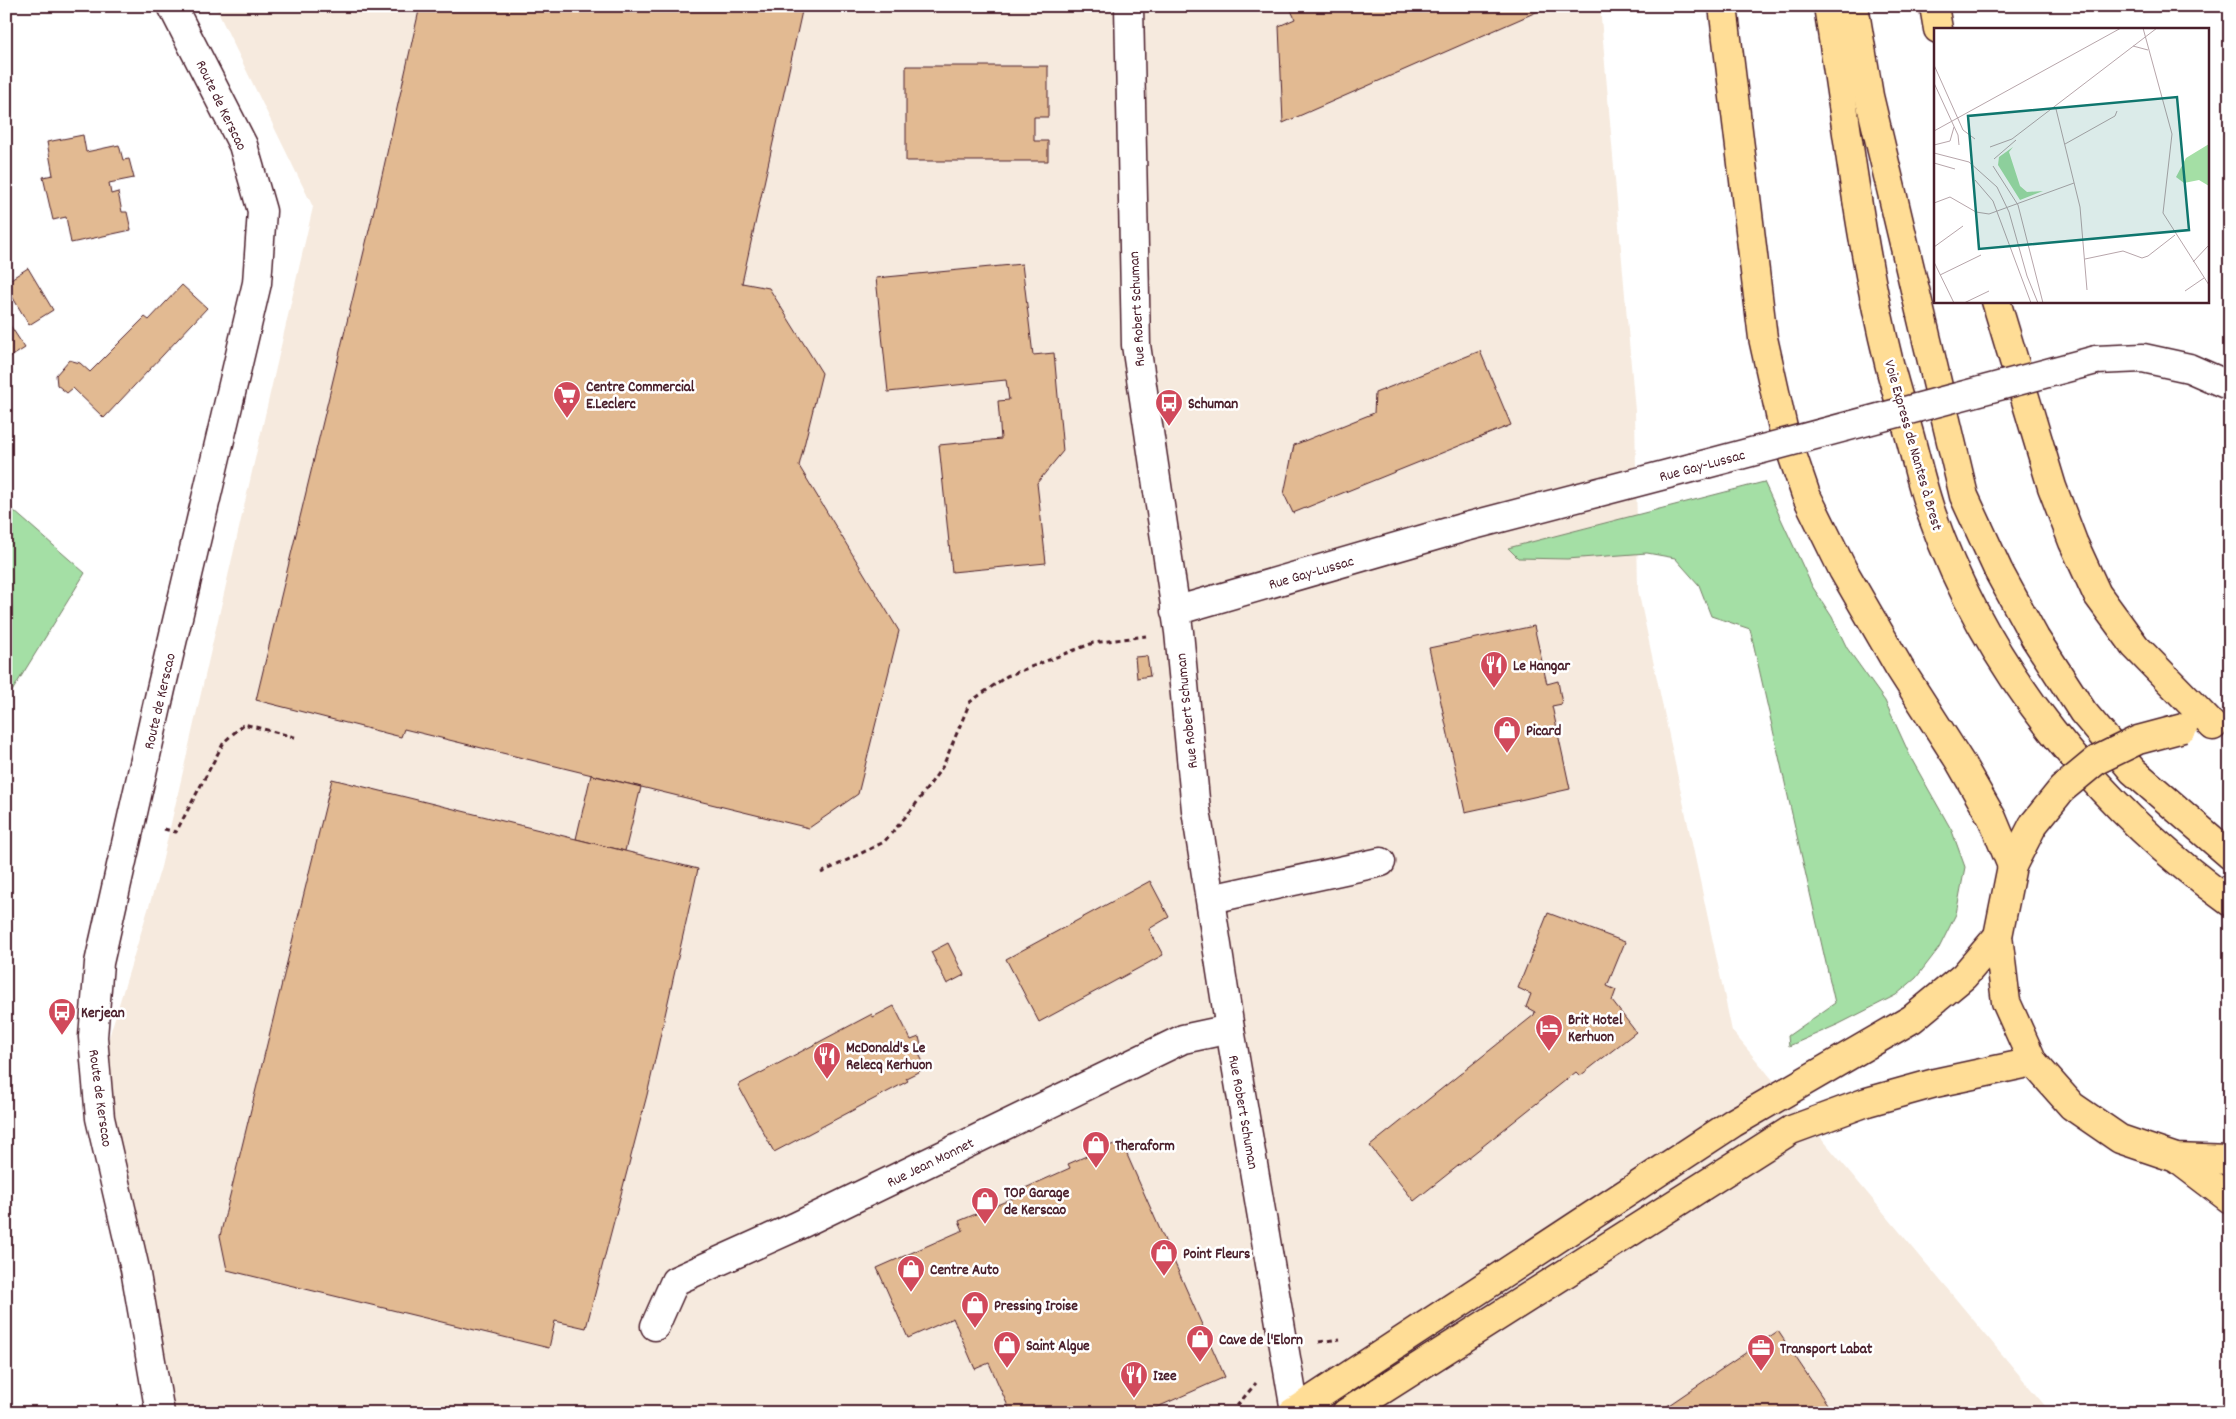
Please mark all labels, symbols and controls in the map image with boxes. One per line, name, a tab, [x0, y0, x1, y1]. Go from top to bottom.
inset map	[1934, 28, 2208, 302]
street label: Route de Kerscao	[189, 57, 252, 155]
street label: Rue Robert Schuman	[1124, 250, 1152, 367]
street label: Voie Express de Nantes à Brest	[1877, 358, 1947, 534]
place label: Centre Commercial E.Leclerc	[586, 377, 695, 416]
supermarket icon: Centre Commercial E.Leclerc	[552, 380, 582, 419]
bus stop icon: Schuman	[1154, 388, 1184, 427]
place label: Schuman	[1188, 394, 1238, 416]
street label: Rue Gay-Lussac	[1657, 445, 1748, 489]
street label: Rue Gay-Lussac	[1266, 551, 1357, 597]
restaurant icon: Le Hangar	[1479, 650, 1509, 689]
street label: Route de Kerscao	[139, 651, 183, 752]
street label: Rue Robert Schuman	[1171, 652, 1205, 769]
place label: Le Hangar	[1513, 656, 1570, 678]
shop icon: Picard	[1492, 715, 1522, 754]
place label: Picard	[1526, 721, 1561, 743]
bus stop icon: Kerjean	[47, 997, 77, 1036]
place label: Kerjean	[81, 1003, 125, 1025]
place label: Brit Hotel Kerhuon	[1568, 1010, 1623, 1049]
hotel icon: Brit Hotel Kerhuon	[1534, 1013, 1564, 1052]
place label: McDonald's Le Relecq Kerhuon	[846, 1038, 932, 1077]
restaurant icon: McDonald's Le Relecq Kerhuon	[812, 1041, 842, 1080]
street label: Route de Kerscao	[81, 1048, 117, 1149]
street label: Rue Robert Schuman	[1221, 1053, 1263, 1171]
shop icon: Theraform	[1081, 1130, 1111, 1169]
street label: Rue Jean Monnet	[883, 1133, 979, 1194]
place label: Theraform	[1115, 1136, 1175, 1158]
place label: TOP Garage de Kerscao	[1004, 1183, 1070, 1222]
shop icon: TOP Garage de Kerscao	[970, 1186, 1000, 1225]
shop icon: Point Fleurs	[1149, 1238, 1179, 1277]
place label: Point Fleurs	[1183, 1244, 1250, 1266]
shop icon: Centre Auto	[896, 1254, 926, 1293]
place label: Centre Auto	[930, 1260, 999, 1282]
shop icon: Pressing Iroise	[960, 1290, 990, 1329]
place label: Pressing Iroise	[994, 1296, 1078, 1318]
shop icon: Cave de l'Elorn	[1185, 1324, 1215, 1363]
shop icon: Saint Algue	[992, 1330, 1022, 1369]
place label: Cave de l'Elorn	[1219, 1330, 1303, 1352]
office icon: Transport Labat	[1746, 1333, 1776, 1372]
place label: Saint Algue	[1026, 1336, 1090, 1358]
place label: Transport Labat	[1780, 1339, 1873, 1361]
restaurant icon: Izee	[1119, 1360, 1149, 1399]
place label: Izee	[1153, 1366, 1177, 1388]

